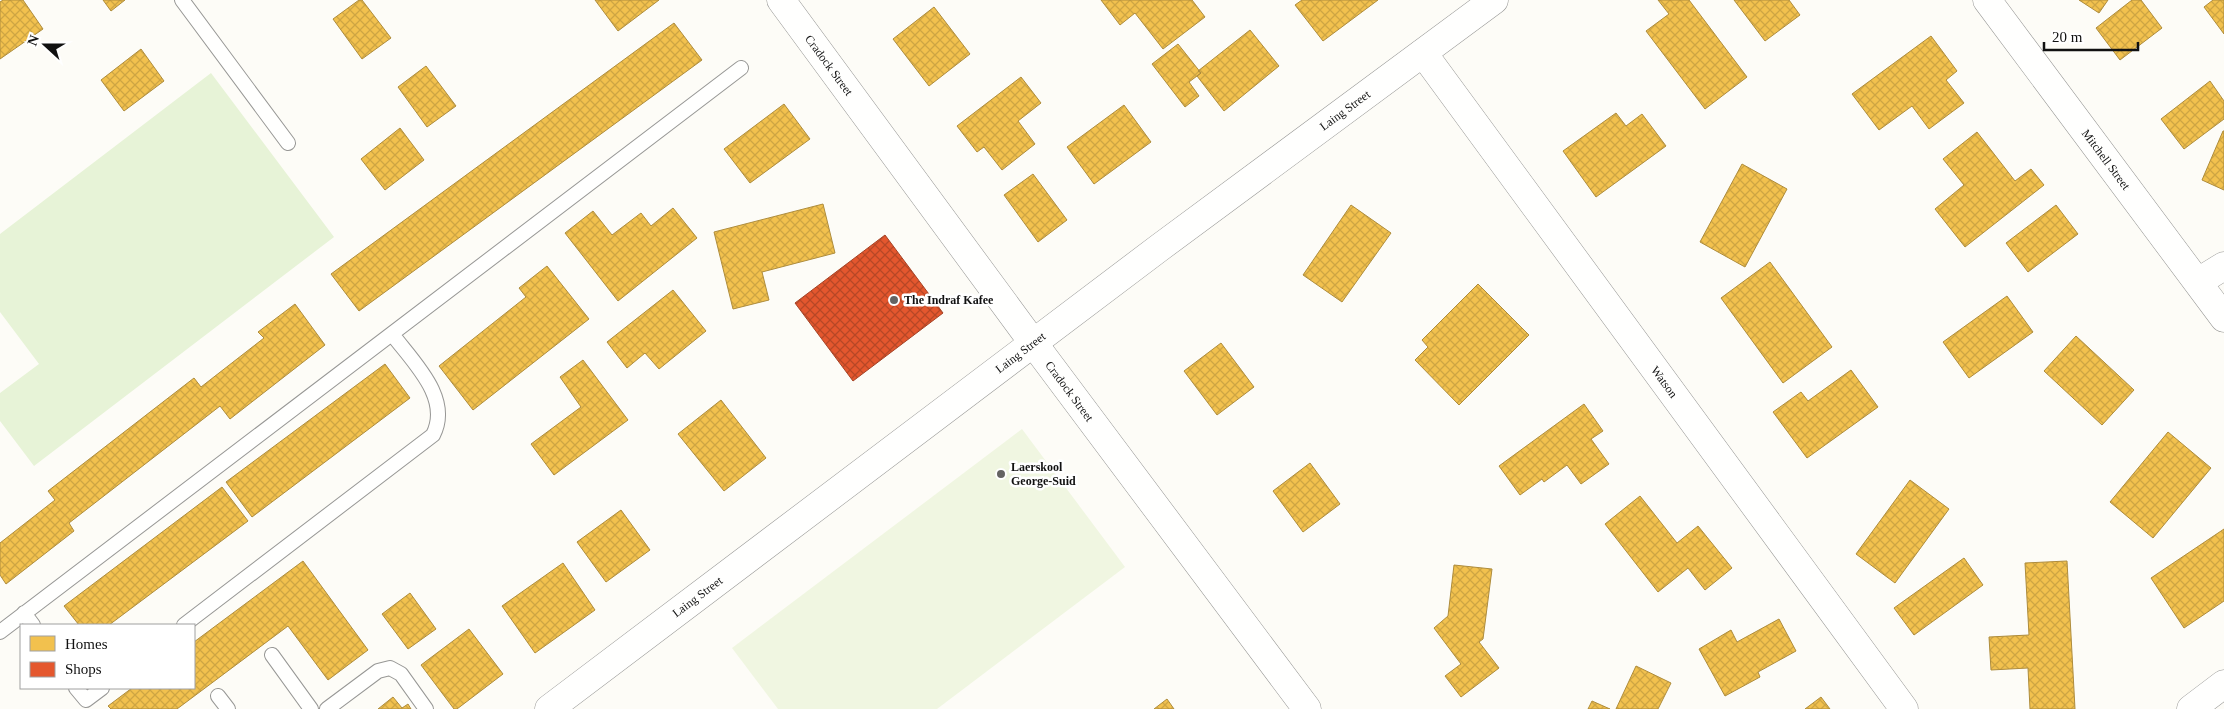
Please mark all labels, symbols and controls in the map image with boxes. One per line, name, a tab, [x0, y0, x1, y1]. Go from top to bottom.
north arrow	[20, 20, 70, 70]
scale bar	[2044, 20, 2138, 52]
text: 20 m	[2052, 29, 2083, 45]
street label: Cradock Street	[802, 32, 856, 99]
text: N	[25, 33, 42, 48]
street label: Laing Street	[1317, 87, 1373, 134]
street label: Mitchell Street	[2079, 127, 2133, 193]
place label: The Indraf Kafee	[904, 293, 994, 307]
marker: The Indraf Kafee	[888, 294, 900, 306]
street label: Laing Street	[993, 329, 1049, 376]
street label: Cradock Street	[1042, 358, 1097, 425]
street label: Watson	[1648, 363, 1680, 401]
place label: Laerskool George-Suid	[1011, 460, 1076, 488]
marker: Laerskool George-Suid	[995, 468, 1007, 480]
street label: Laing Street	[670, 573, 726, 620]
legend	[20, 624, 195, 689]
text: Homes	[65, 636, 108, 652]
text: Shops	[65, 661, 102, 677]

